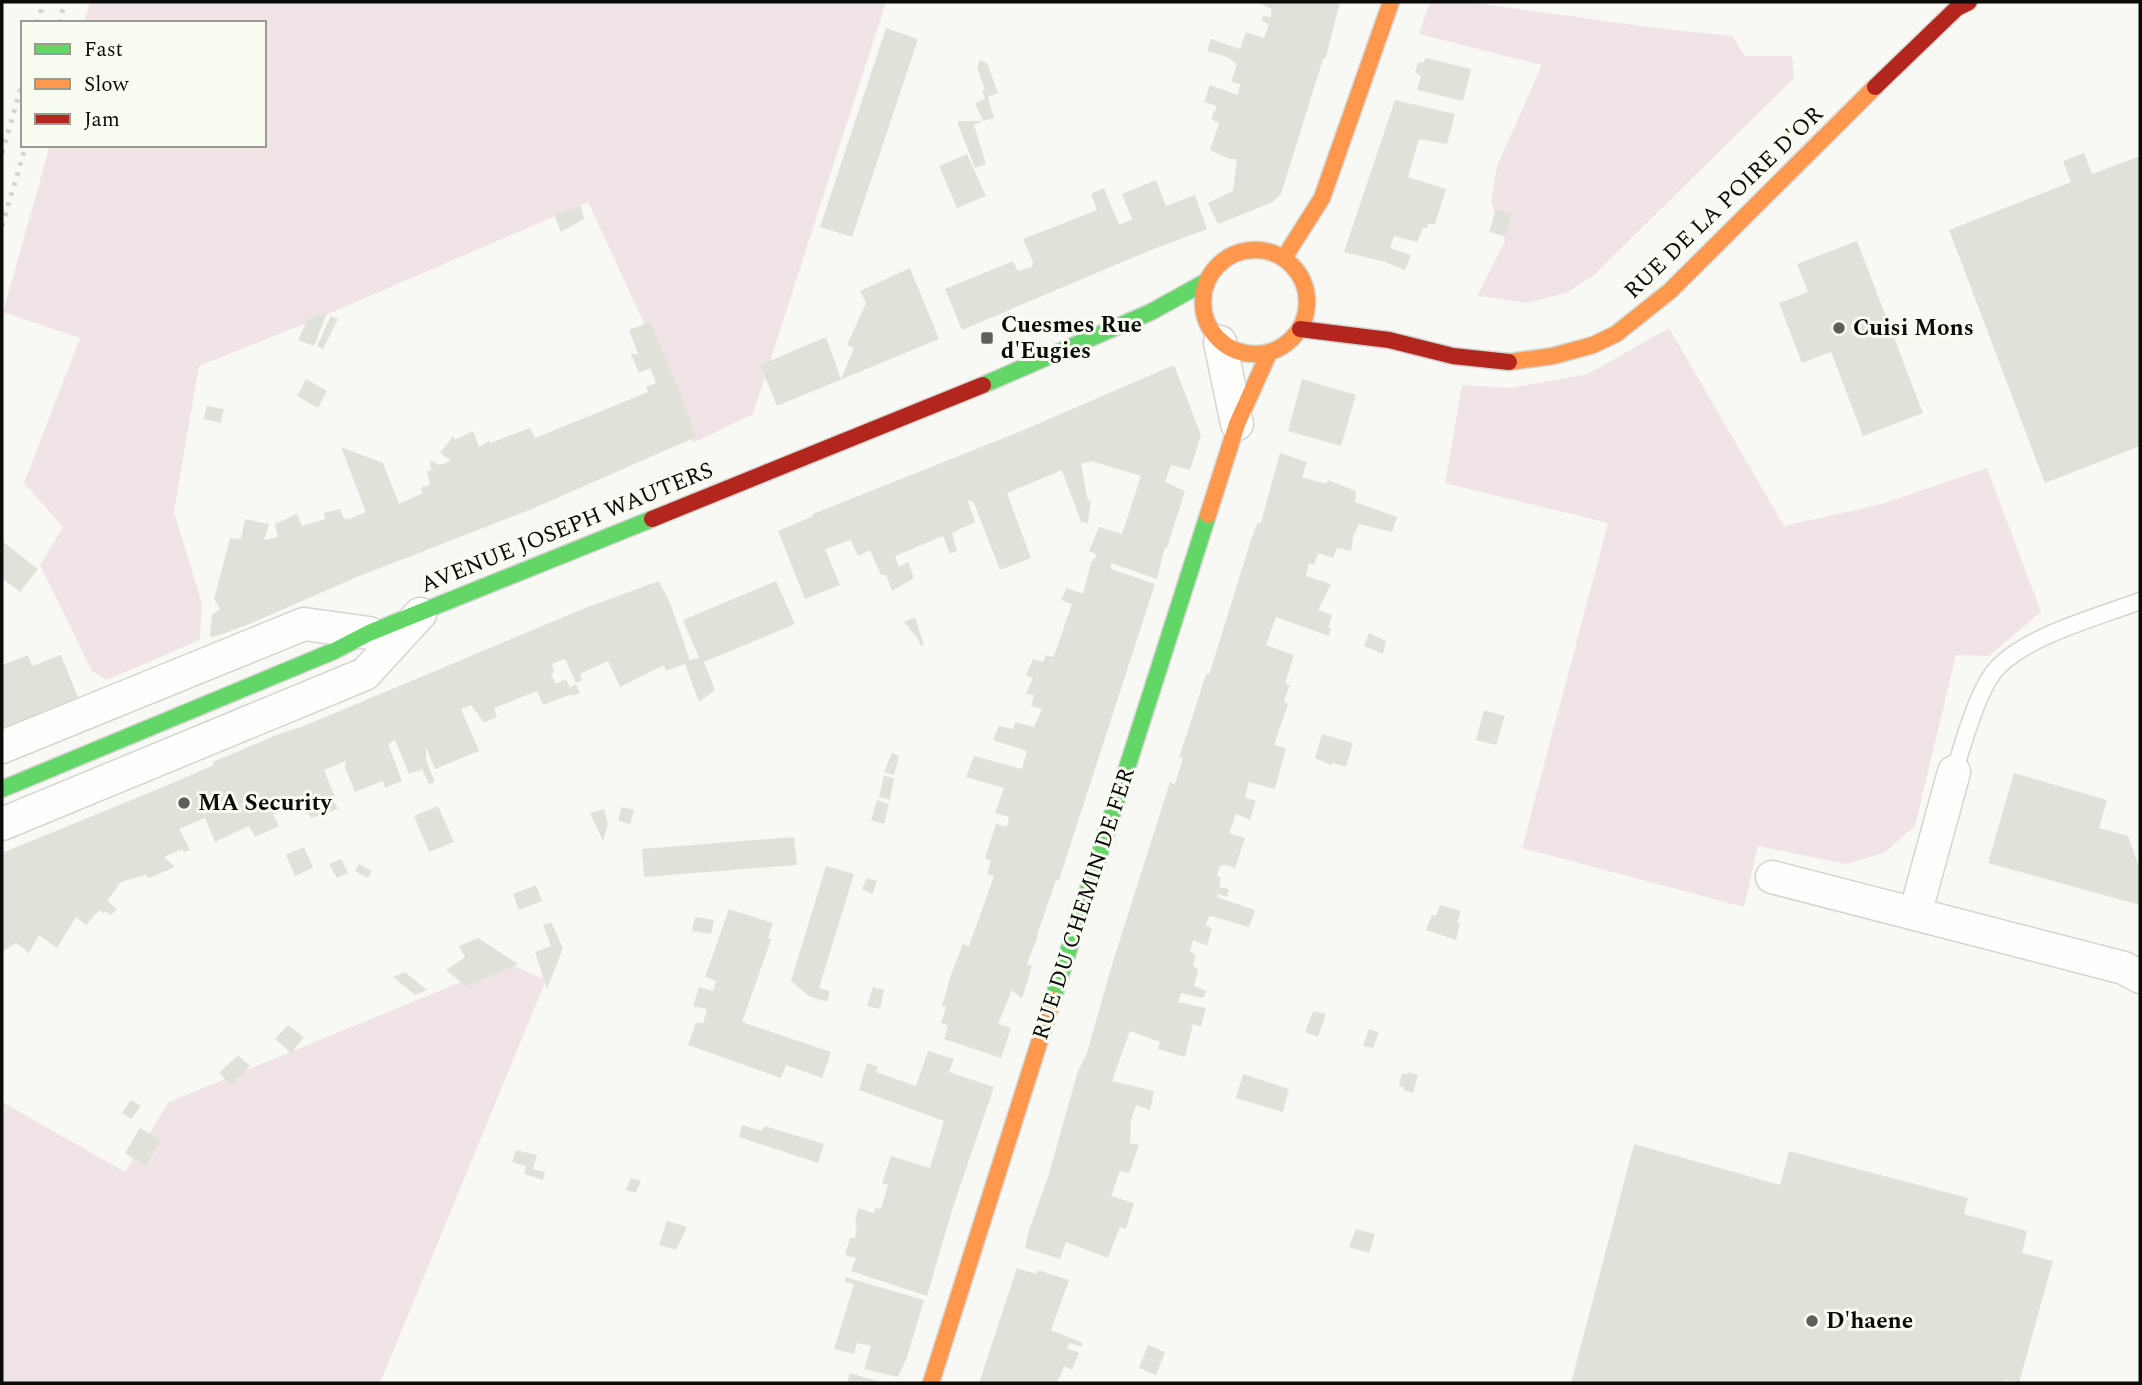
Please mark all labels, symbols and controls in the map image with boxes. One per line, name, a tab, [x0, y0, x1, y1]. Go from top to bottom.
legend	[21, 21, 266, 147]
text: Fast	[84, 34, 123, 66]
text: Slow	[84, 69, 130, 101]
street label: RUE DE LA POIRE D'OR	[1616, 98, 1832, 308]
text: Jam	[84, 104, 120, 136]
place label: Cuesmes Rue d'Eugies	[1001, 308, 1142, 369]
place label: Cuisi Mons	[1853, 311, 1974, 346]
marker: Cuisi Mons	[1831, 320, 1847, 336]
marker: Cuesmes Rue d'Eugies	[979, 330, 995, 346]
street label: AVENUE JOSEPH WAUTERS	[415, 453, 719, 603]
street label: RUE DU CHEMIN DE FER	[1023, 763, 1145, 1045]
place label: MA Security	[198, 786, 333, 821]
marker: MA Security	[176, 795, 192, 811]
place label: D'haene	[1826, 1304, 1913, 1339]
marker: D'haene	[1804, 1313, 1820, 1329]

